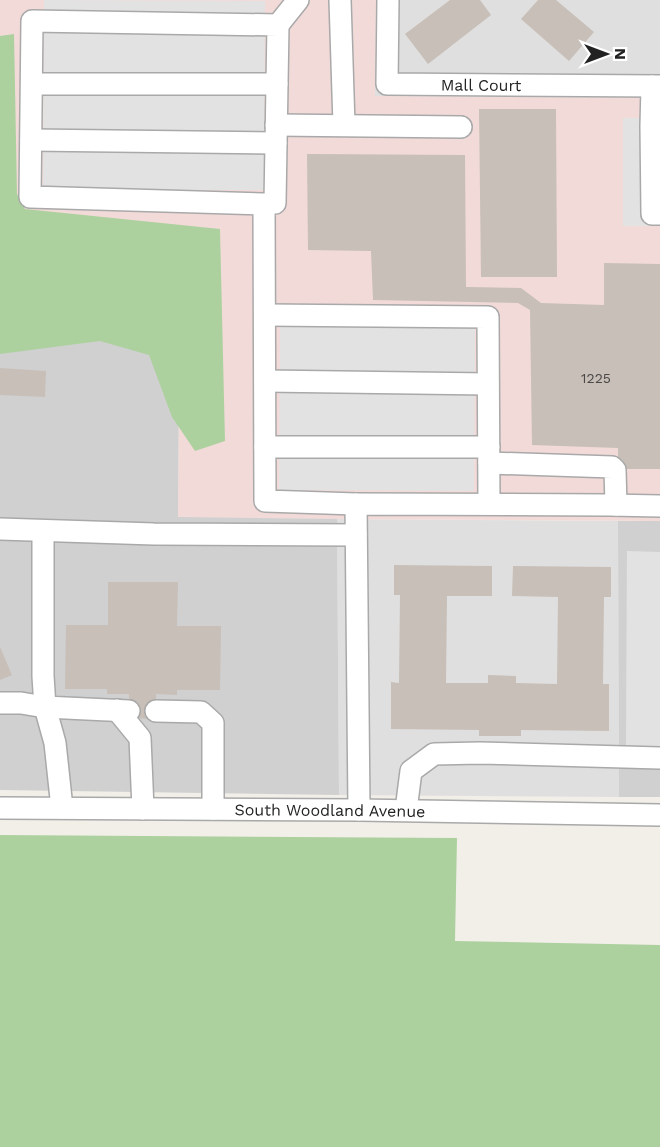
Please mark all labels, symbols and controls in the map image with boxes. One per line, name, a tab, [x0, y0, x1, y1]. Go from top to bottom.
north arrow	[576, 24, 636, 84]
text: N	[611, 48, 630, 60]
street label: Mall Court	[441, 75, 522, 94]
house number: 1225	[581, 370, 611, 386]
street label: South Woodland Avenue	[234, 800, 426, 821]

